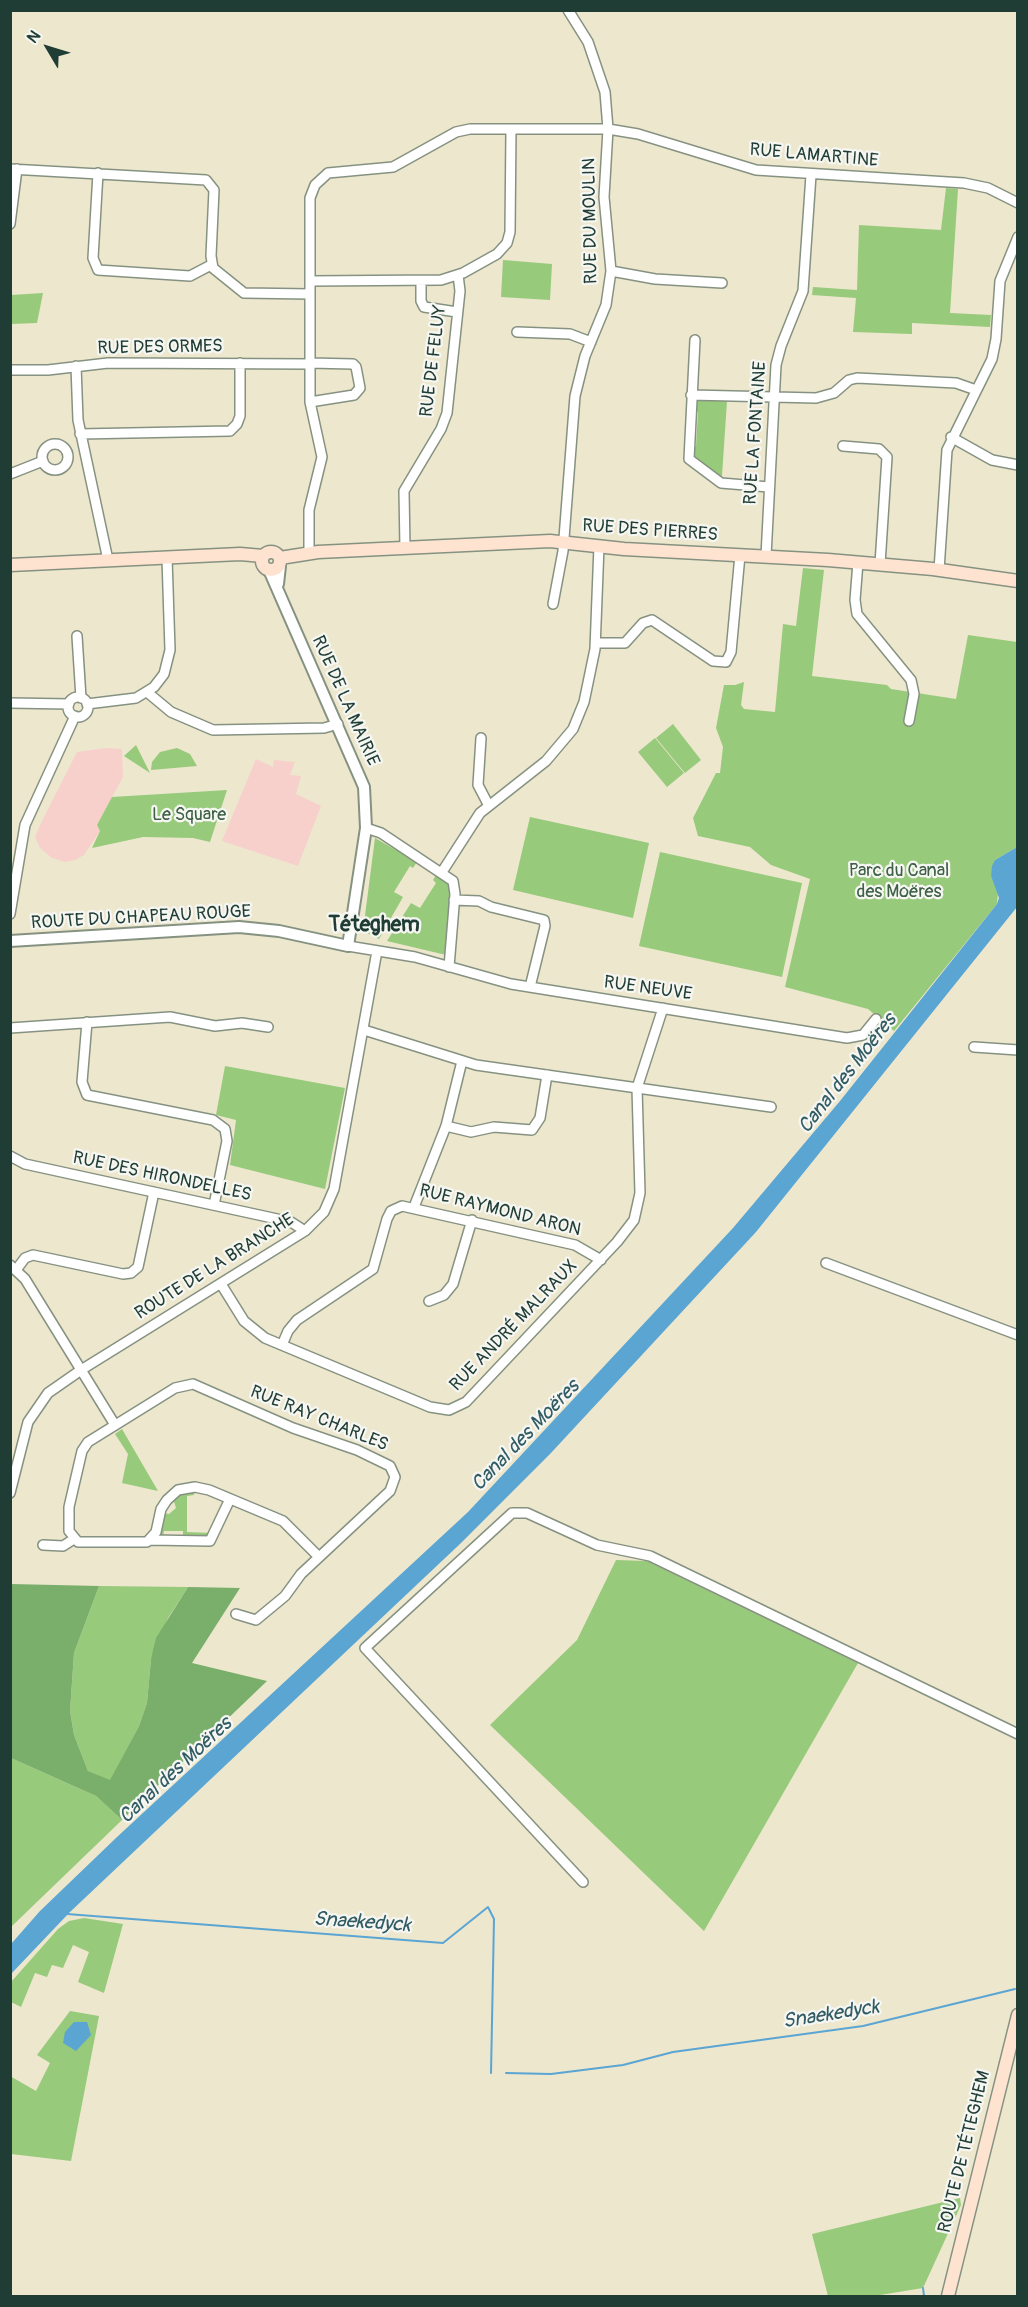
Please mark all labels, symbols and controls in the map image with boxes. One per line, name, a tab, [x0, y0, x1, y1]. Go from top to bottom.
north arrow	[18, 18, 78, 78]
text: N	[23, 27, 45, 47]
street label: RUE LAMARTINE	[749, 140, 879, 172]
street label: RUE DU MOULIN	[579, 158, 603, 284]
street label: RUE DE FELUY	[416, 304, 452, 418]
street label: RUE DES ORMES	[97, 336, 223, 360]
street label: RUE LA FONTAINE	[740, 361, 772, 505]
street label: RUE DES PIERRES	[582, 515, 718, 547]
street label: RUE DE LA MAIRIE	[307, 632, 383, 770]
park label: Le Square	[152, 804, 226, 826]
park label: Parc du Canal des Moëres	[849, 860, 949, 902]
street label: ROUTE DU CHAPEAU ROUGE	[30, 901, 252, 935]
district label: Téteghem	[328, 913, 420, 939]
street label: RUE NEUVE	[602, 972, 694, 1006]
water label: Canal des Moëres	[794, 1009, 902, 1139]
street label: RUE DES HIRONDELLES	[71, 1148, 253, 1206]
street label: RUE RAYMOND ARON	[417, 1180, 583, 1242]
street label: ROUTE DE LA BRANCHE	[131, 1209, 299, 1325]
street label: RUE ANDRÉ MALRAUX	[446, 1256, 582, 1396]
water label: Canal des Moëres	[467, 1375, 585, 1497]
street label: RUE RAY CHARLES	[247, 1382, 391, 1456]
water label: Canal des Moëres	[115, 1713, 237, 1829]
water label: Snaekedyck	[313, 1908, 411, 1938]
water label: Snaekedyck	[781, 1996, 881, 2034]
street label: ROUTE DE TÉTEGHEM	[934, 2069, 996, 2235]

